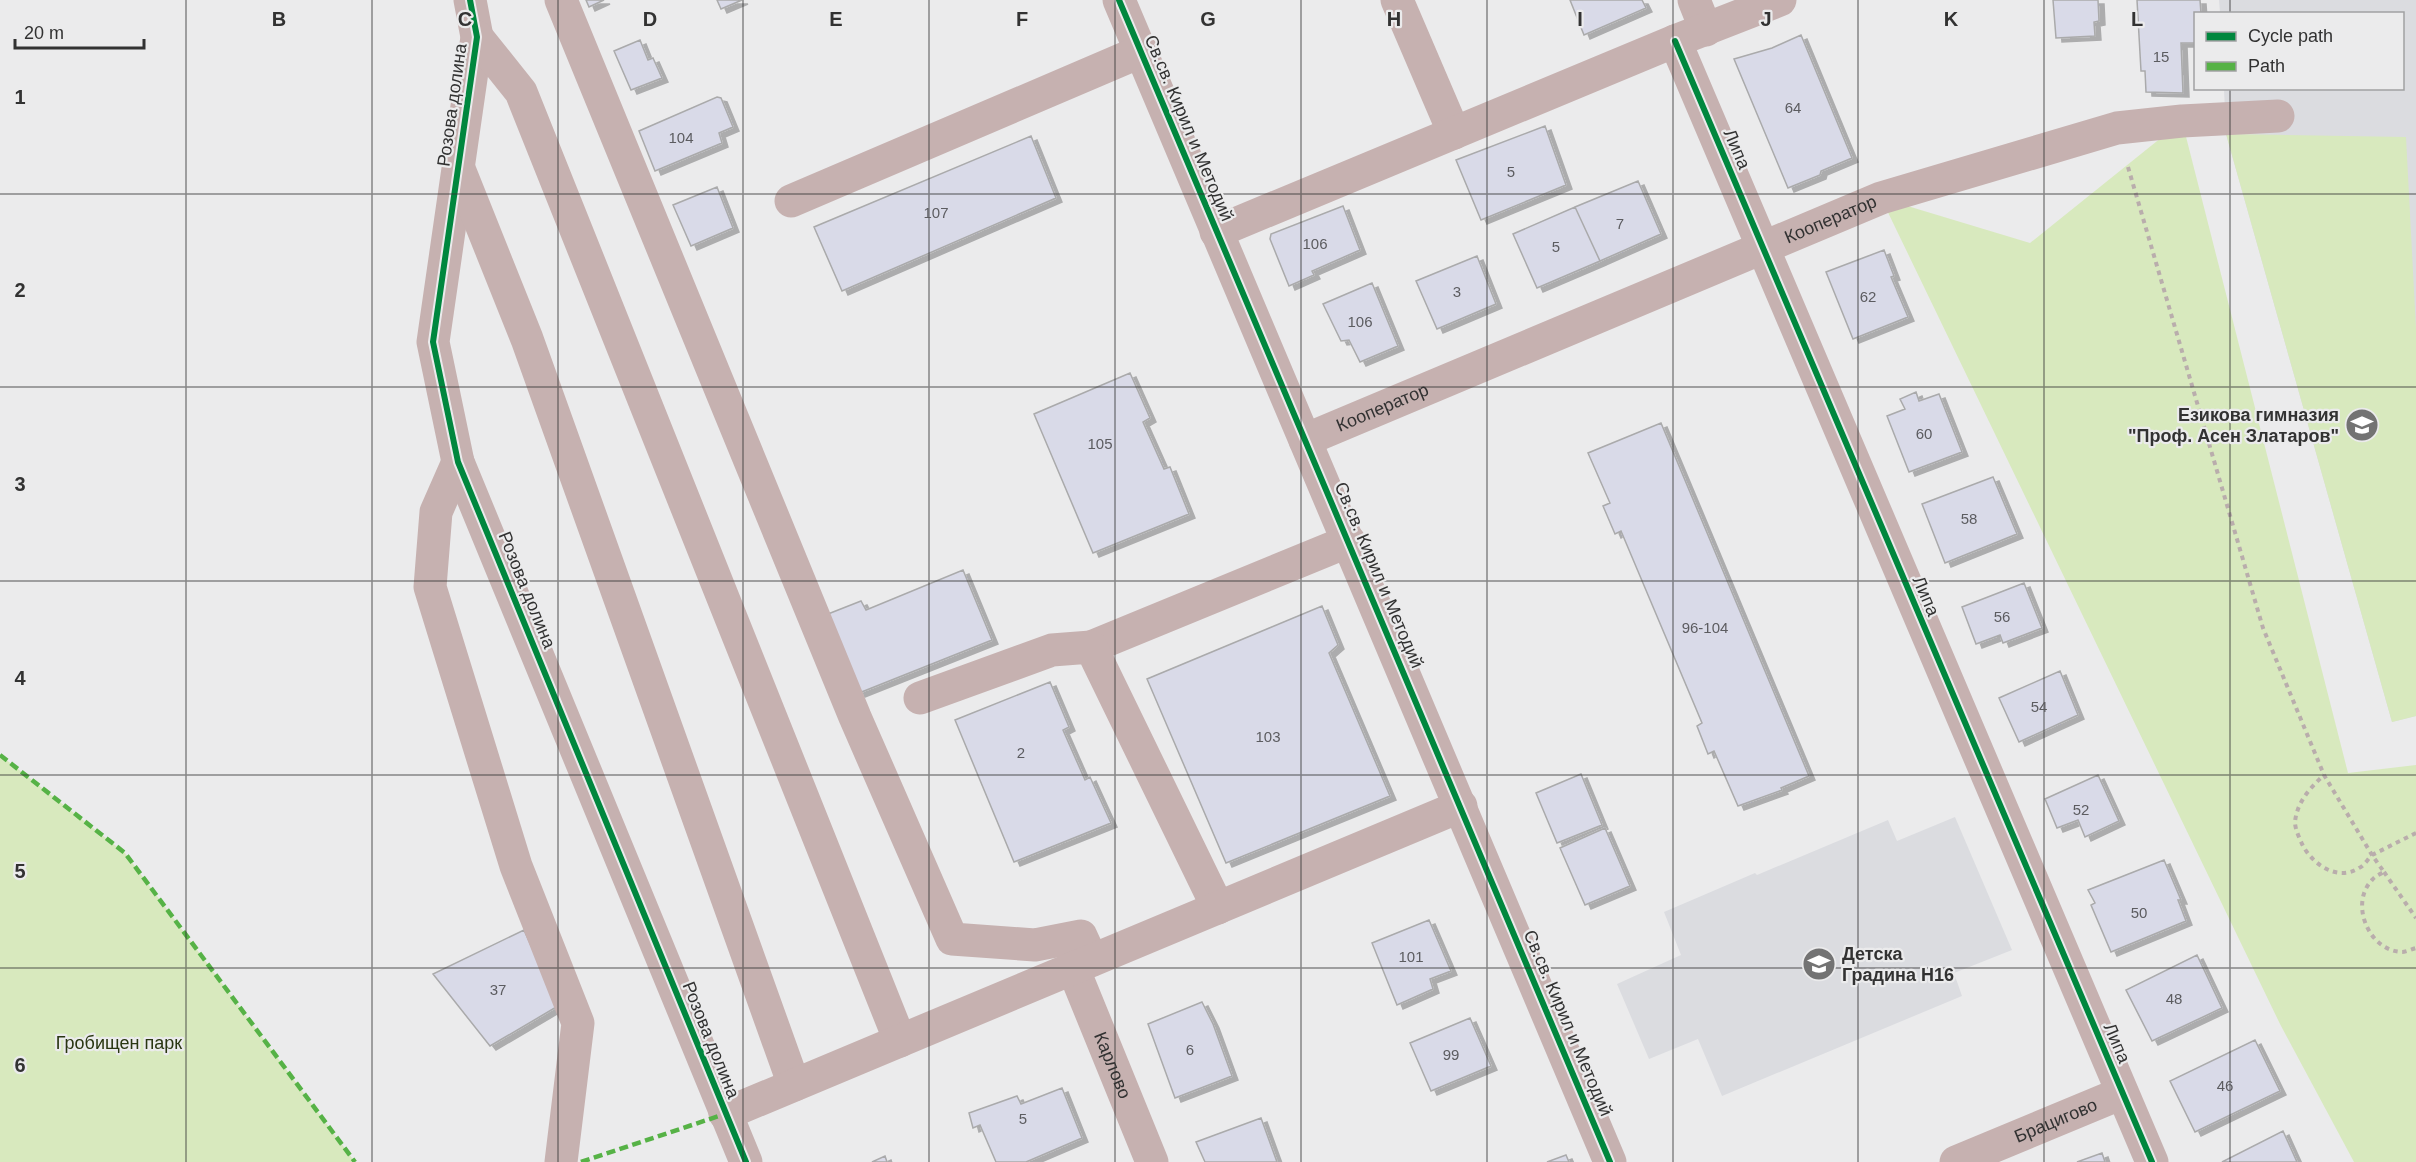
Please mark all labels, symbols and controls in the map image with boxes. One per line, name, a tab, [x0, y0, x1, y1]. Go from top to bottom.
text: B	[272, 8, 286, 30]
text: C	[458, 8, 472, 30]
text: D	[643, 8, 657, 30]
text: E	[829, 8, 843, 30]
text: F	[1016, 8, 1028, 30]
text: G	[1200, 8, 1216, 30]
text: H	[1387, 8, 1401, 30]
text: I	[1577, 8, 1583, 30]
text: J	[1760, 8, 1772, 30]
text: K	[1944, 8, 1959, 30]
text: L	[2131, 8, 2143, 30]
scale bar	[15, 12, 144, 50]
legend	[2194, 12, 2404, 90]
text: 20 m	[24, 23, 64, 43]
text: Cycle path	[2248, 26, 2333, 46]
street label: Св.св. Кирил и Методий	[1141, 32, 1237, 224]
street label: Розова долина	[433, 41, 471, 168]
house number: 15	[2153, 48, 2169, 65]
text: Path	[2248, 56, 2285, 76]
text: 1	[14, 86, 26, 108]
house number: 64	[1785, 99, 1801, 116]
street label: Липа	[1720, 126, 1755, 173]
house number: 104	[668, 129, 694, 146]
house number: 5	[1507, 163, 1515, 180]
street label: Кооператор	[1781, 191, 1880, 247]
house number: 107	[923, 204, 949, 221]
house number: 7	[1616, 215, 1624, 232]
house number: 106	[1302, 235, 1328, 252]
house number: 5	[1552, 238, 1560, 255]
text: 2	[14, 279, 26, 301]
house number: 3	[1453, 283, 1461, 300]
house number: 62	[1860, 288, 1876, 305]
house number: 106	[1347, 313, 1373, 330]
street label: Кооператор	[1333, 379, 1431, 436]
place label: Езикова гимназия "Проф. Асен Златаров"	[2128, 405, 2339, 446]
school or university icon: Езикова гимназия "Проф. Асен Златаров"	[2344, 407, 2380, 443]
house number: 60	[1916, 425, 1932, 442]
house number: 105	[1087, 435, 1113, 452]
text: 3	[14, 473, 26, 495]
street label: Св.св. Кирил и Методий	[1331, 479, 1427, 671]
house number: 58	[1961, 510, 1977, 527]
street label: Розова долина	[494, 529, 560, 652]
street label: Липа	[1909, 573, 1944, 620]
house number: 56	[1994, 608, 2010, 625]
house number: 96-104	[1682, 619, 1728, 636]
text: 4	[14, 667, 26, 689]
house number: 54	[2031, 698, 2047, 715]
house number: 103	[1255, 728, 1281, 745]
house number: 2	[1017, 744, 1025, 761]
house number: 52	[2073, 801, 2089, 818]
text: 5	[14, 860, 26, 882]
house number: 50	[2131, 904, 2147, 921]
street label: Св.св. Кирил и Методий	[1520, 927, 1616, 1119]
place label: Детска Градина Н16	[1842, 944, 1954, 985]
school or university icon: Детска Градина Н16	[1801, 946, 1837, 982]
house number: 101	[1398, 948, 1424, 965]
street label: Розова долина	[678, 979, 744, 1102]
house number: 37	[490, 981, 506, 998]
house number: 48	[2166, 990, 2182, 1007]
street label: Липа	[2100, 1020, 2135, 1067]
street label: Карлово	[1090, 1029, 1135, 1101]
park label: Гробищен парк	[56, 1033, 182, 1053]
house number: 6	[1186, 1041, 1194, 1058]
house number: 99	[1443, 1046, 1459, 1063]
text: 6	[14, 1054, 26, 1076]
house number: 46	[2217, 1077, 2233, 1094]
street label: Брацигово	[2011, 1094, 2100, 1147]
house number: 5	[1019, 1110, 1027, 1127]

